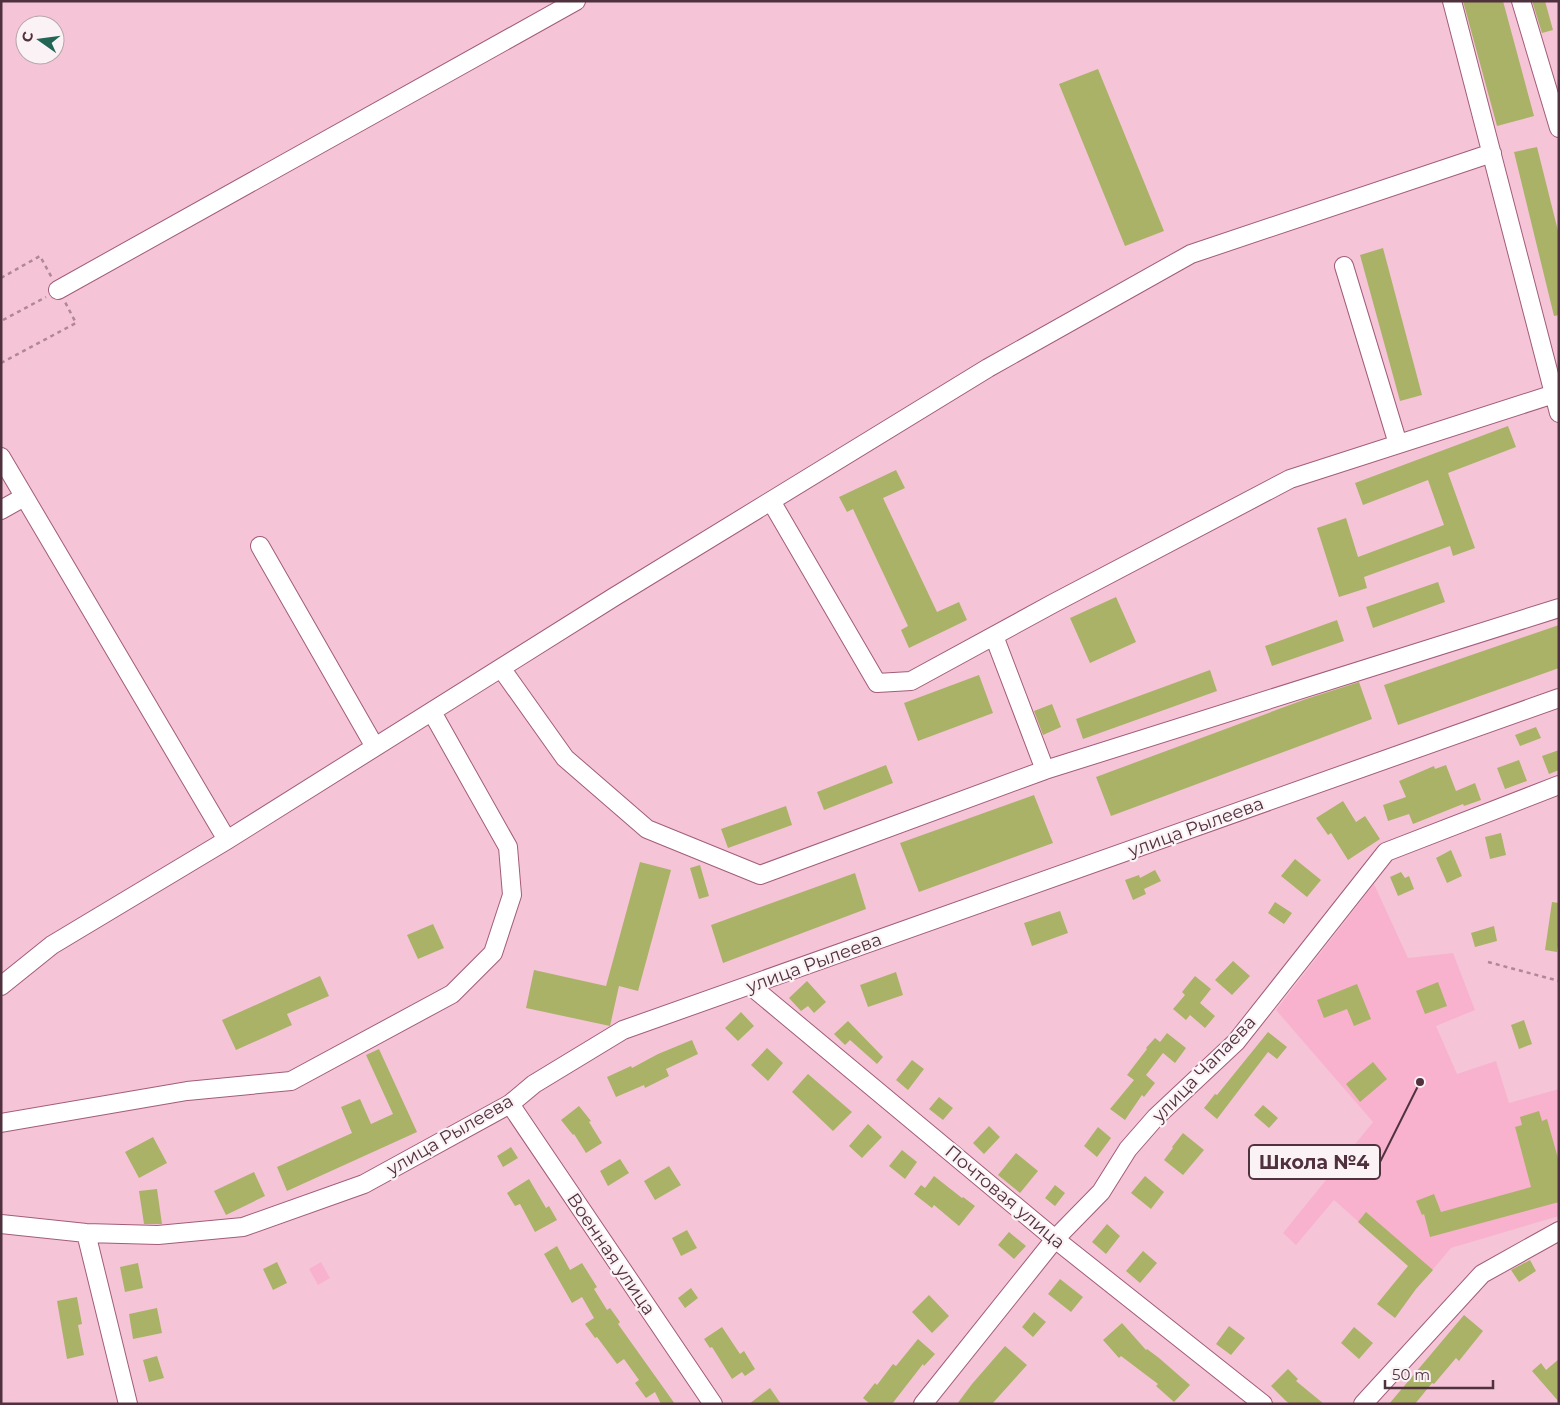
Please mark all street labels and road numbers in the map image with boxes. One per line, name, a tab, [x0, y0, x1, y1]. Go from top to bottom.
street label: улица Рылеева	[1124, 792, 1267, 862]
street label: улица Рылеева	[742, 928, 885, 998]
street label: улица Чапаева	[1147, 1011, 1260, 1128]
street label: улица Рылеева	[382, 1090, 517, 1181]
street label: Почтовая улица	[941, 1140, 1069, 1254]
street label: Военная улица	[562, 1189, 660, 1319]

